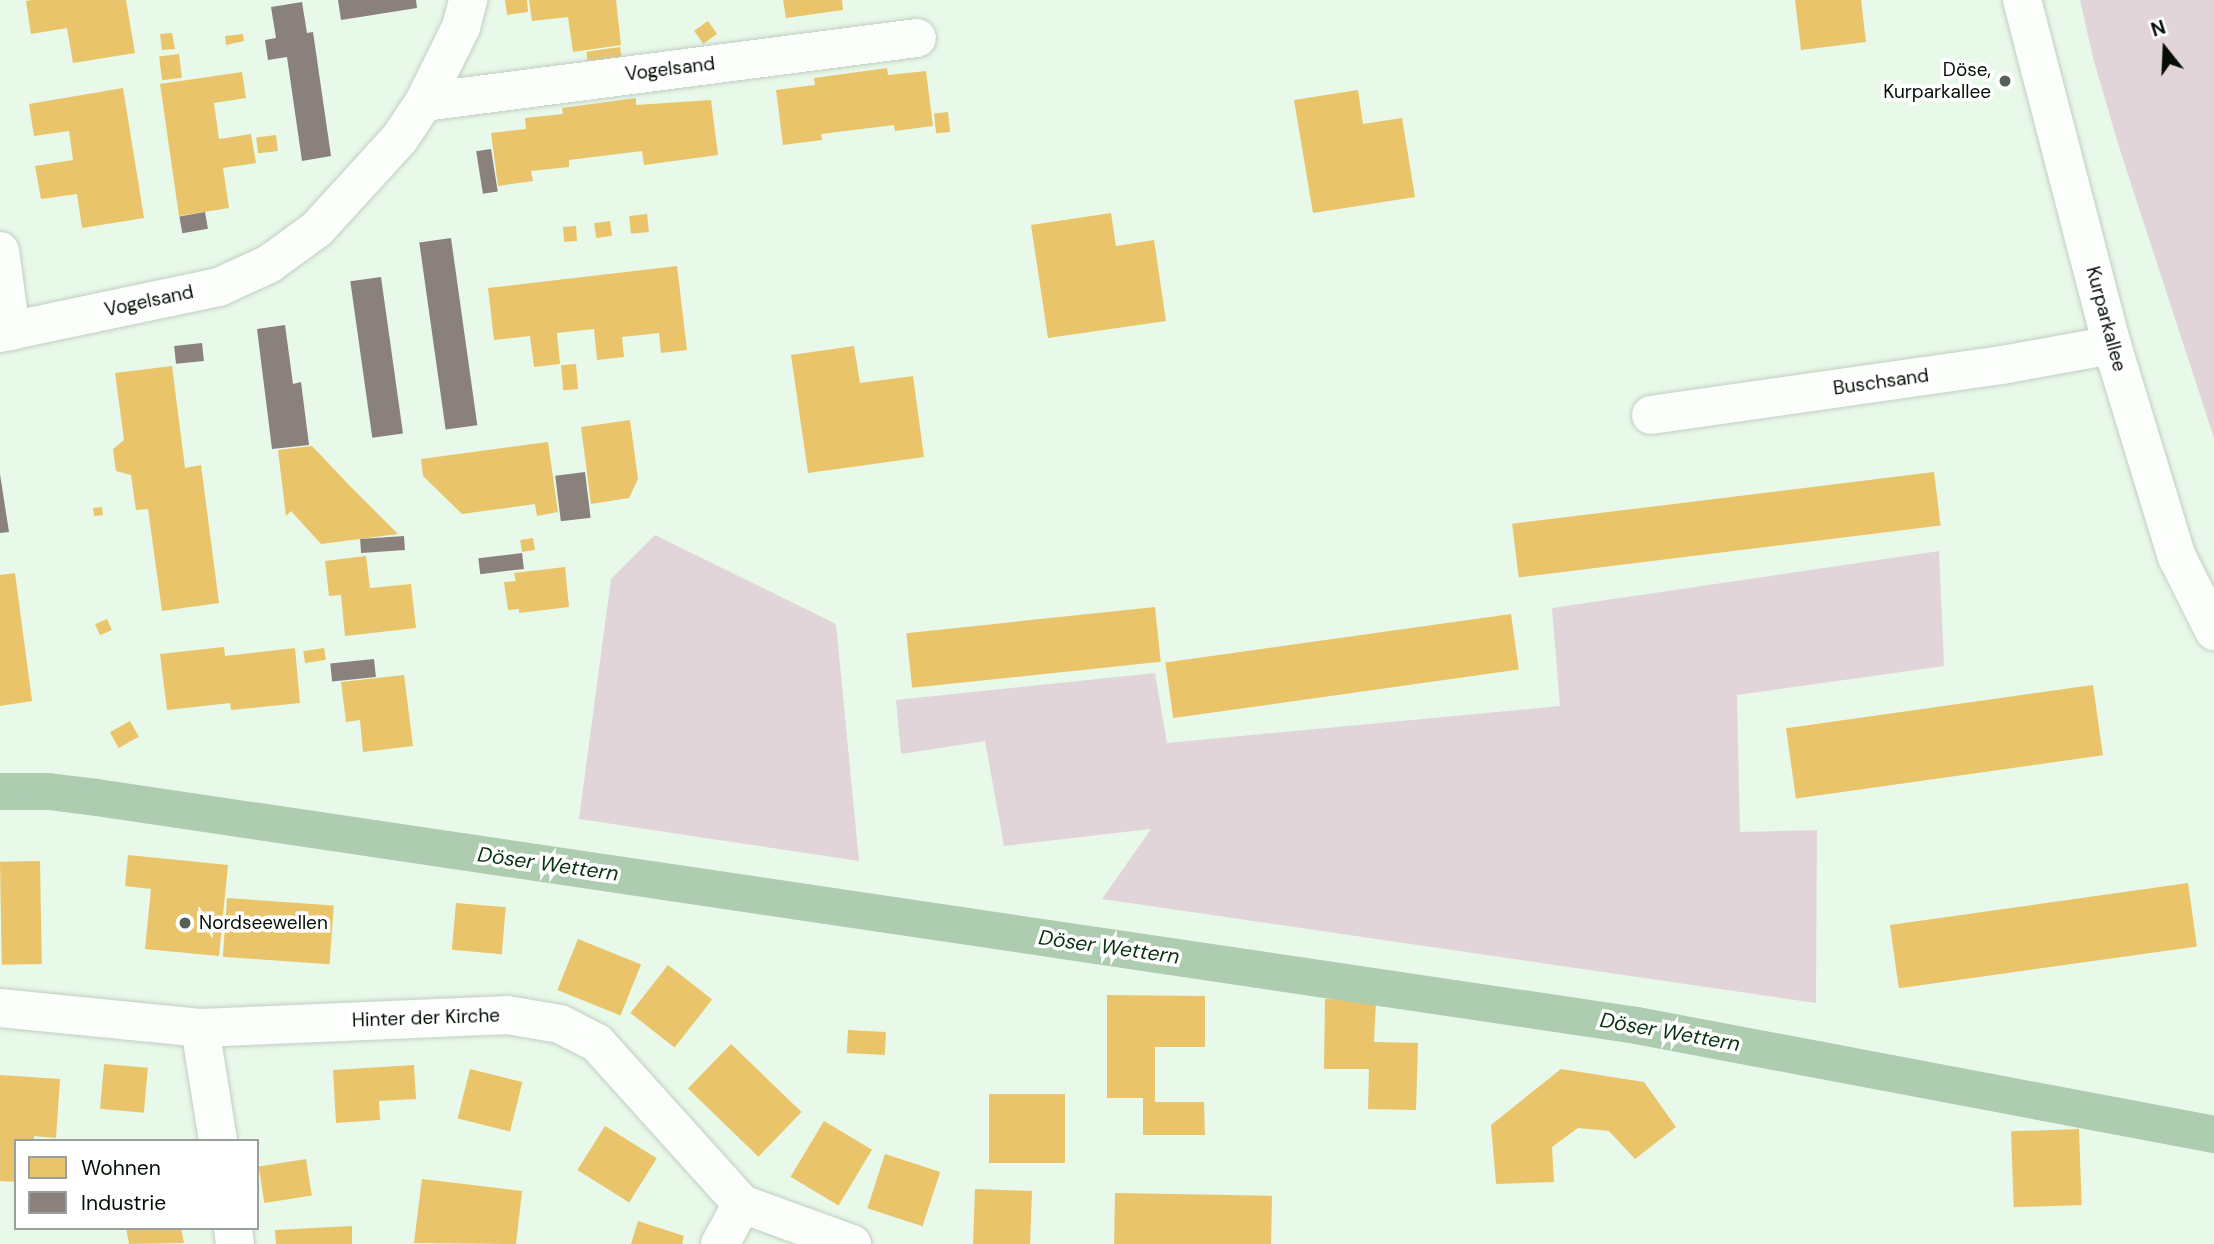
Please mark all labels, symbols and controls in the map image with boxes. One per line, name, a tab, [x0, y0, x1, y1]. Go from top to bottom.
north arrow	[2130, 14, 2200, 84]
text: N	[2148, 15, 2169, 43]
street label: Vogelsand	[624, 52, 716, 86]
place label: Döse, Kurparkallee	[1883, 59, 1991, 103]
marker: Döse, Kurparkallee	[1997, 73, 2013, 89]
street label: Kurparkallee	[2081, 264, 2131, 374]
street label: Vogelsand	[102, 280, 196, 322]
street label: Buschsand	[1832, 364, 1930, 400]
water label: Döser Wettern	[476, 842, 620, 886]
place label: Nordseewellen	[199, 912, 328, 934]
marker: Nordseewellen	[177, 915, 193, 931]
water label: Döser Wettern	[1037, 925, 1181, 969]
street label: Hinter der Kirche	[352, 1004, 500, 1032]
water label: Döser Wettern	[1598, 1007, 1742, 1057]
legend	[14, 1139, 259, 1230]
text: Wohnen	[81, 1154, 161, 1182]
text: Industrie	[81, 1189, 166, 1217]

